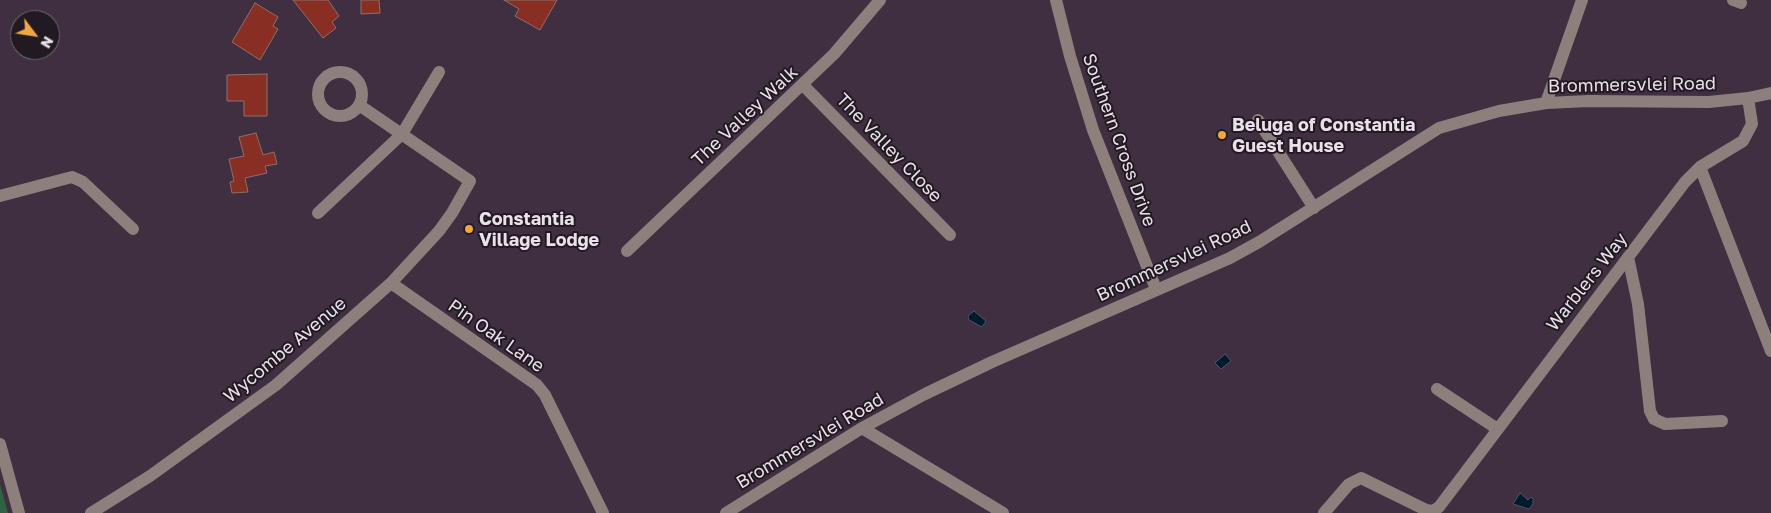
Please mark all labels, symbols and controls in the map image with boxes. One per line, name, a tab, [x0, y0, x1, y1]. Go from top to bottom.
north arrow	[10, 10, 60, 60]
text: N	[37, 34, 57, 51]
street label: Southern Cross Drive	[1078, 51, 1160, 229]
street label: The Valley Walk	[688, 61, 802, 171]
street label: Brommersvlei Road	[1548, 73, 1716, 97]
street label: The Valley Close	[832, 89, 946, 207]
place label: Beluga of Constantia Guest House	[1232, 114, 1415, 156]
marker: Beluga of Constantia Guest House	[1216, 129, 1228, 141]
place label: Constantia Village Lodge	[479, 208, 599, 250]
street label: Brommersvlei Road	[1093, 216, 1255, 306]
marker: Constantia Village Lodge	[463, 223, 475, 235]
street label: Warblers Way	[1542, 229, 1632, 335]
street label: Wycombe Avenue	[219, 293, 351, 407]
street label: Pin Oak Lane	[444, 295, 548, 377]
street label: Brommersvlei Road	[732, 388, 888, 494]

